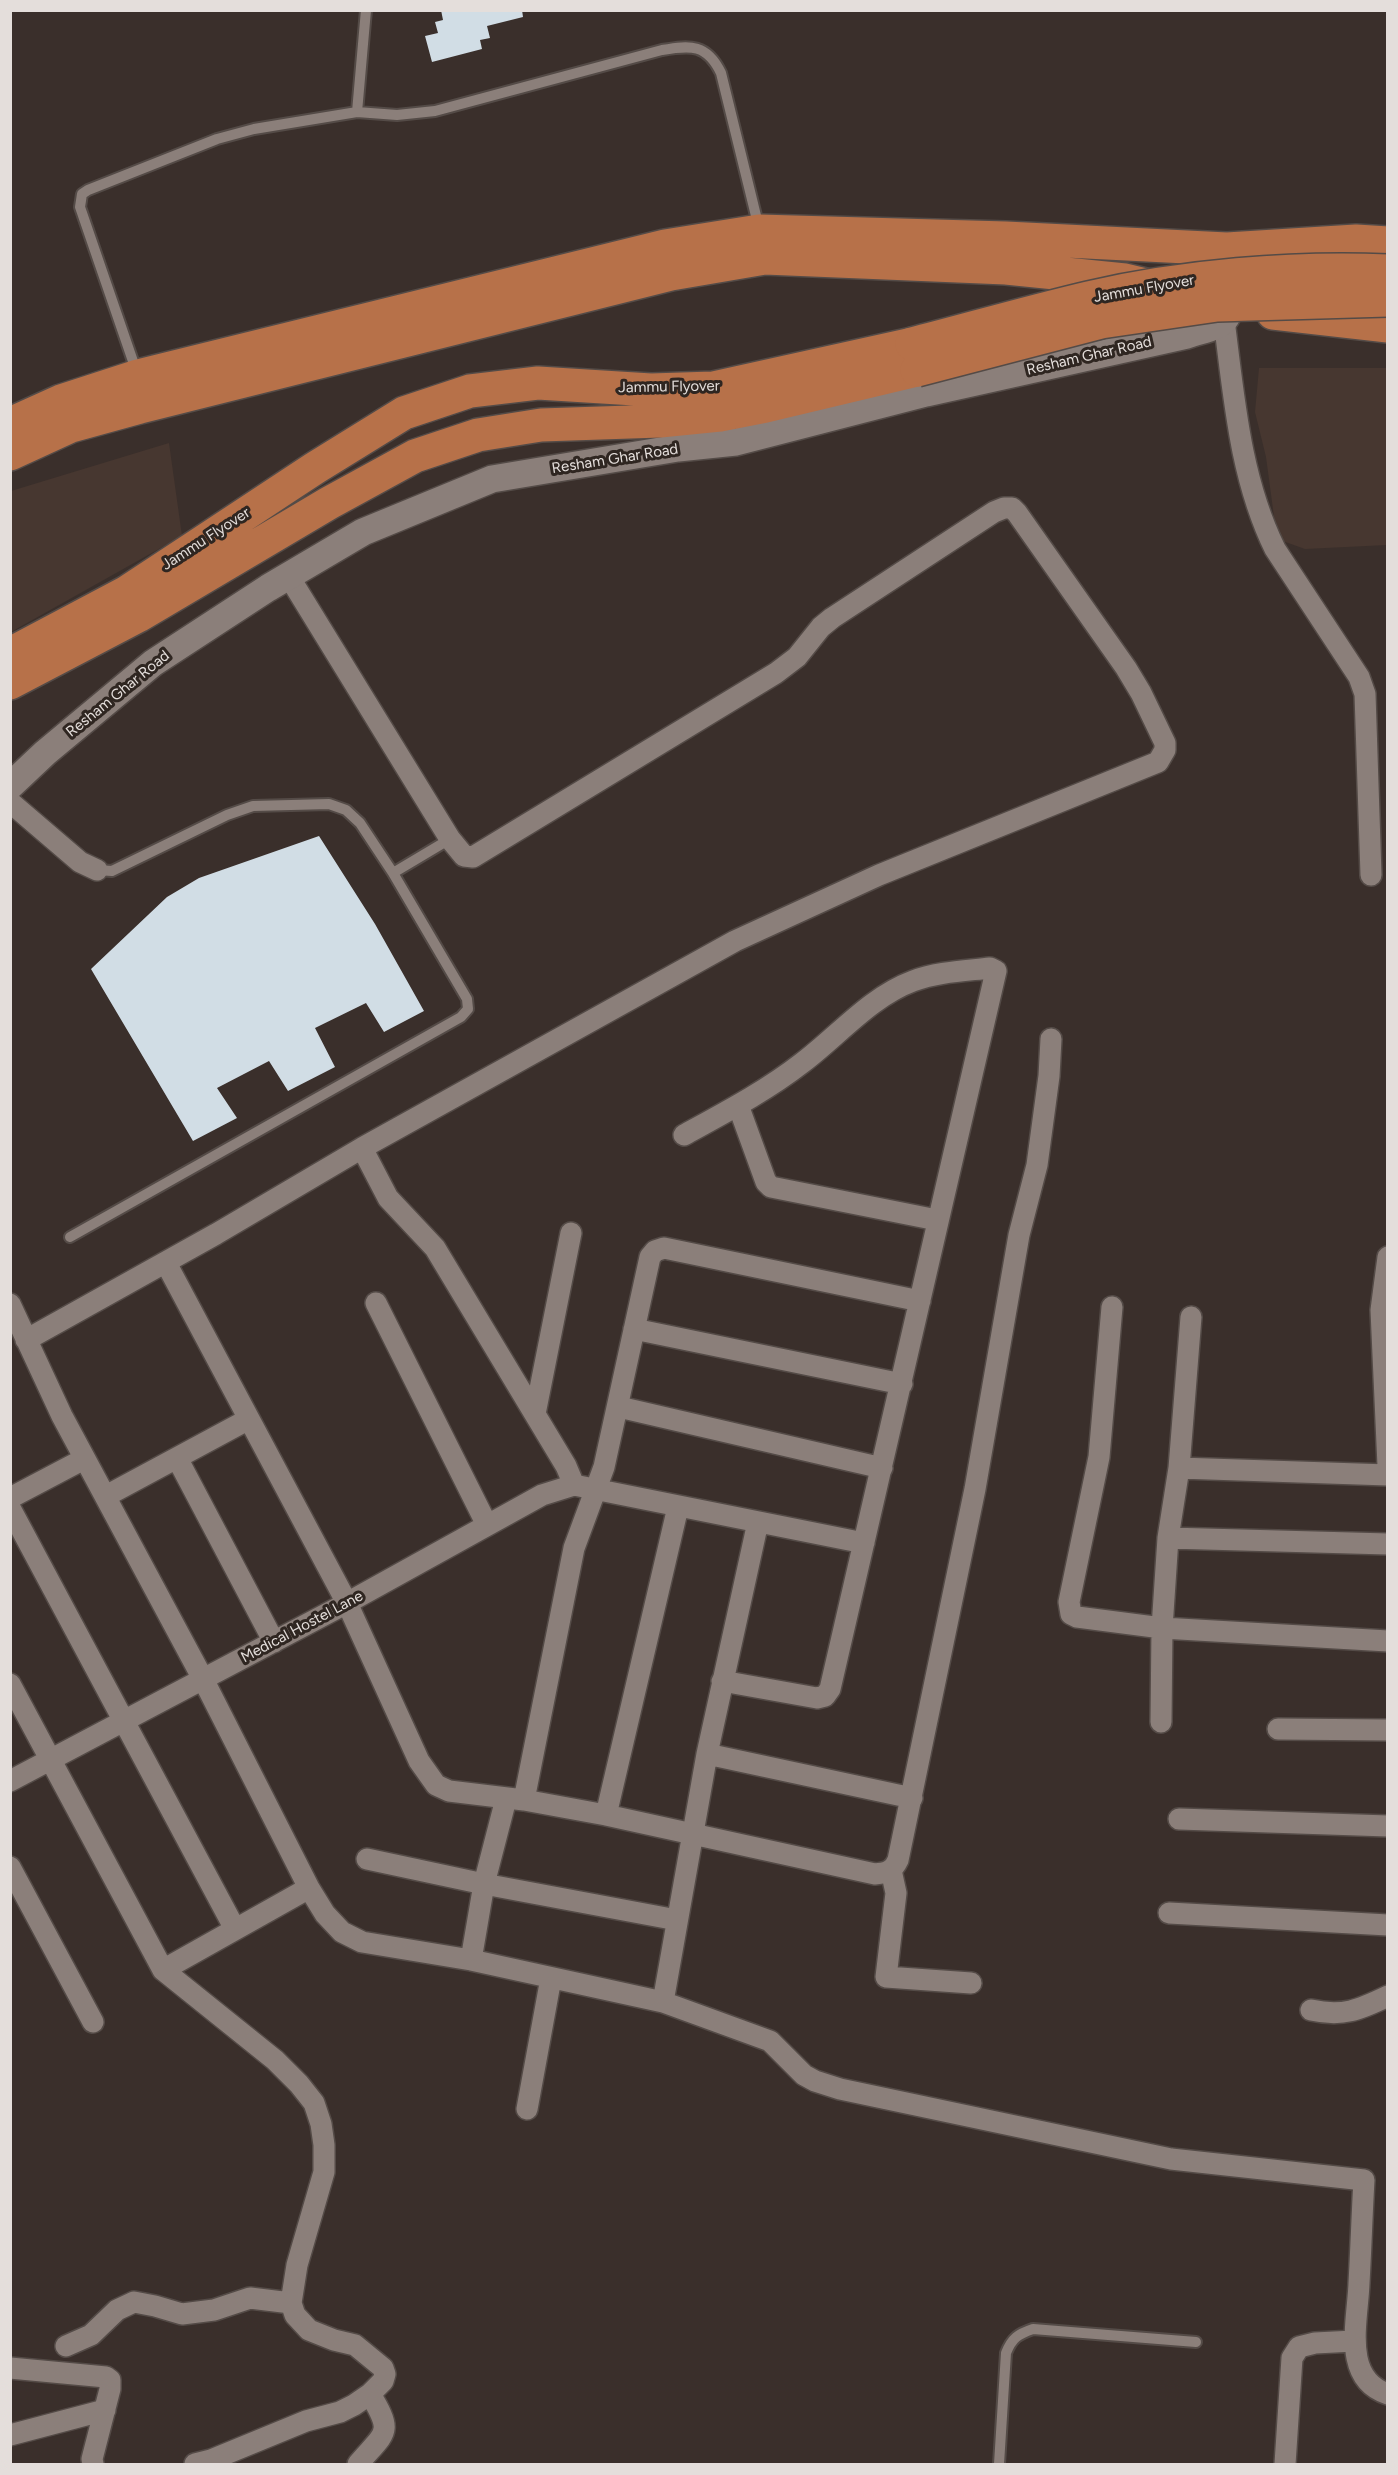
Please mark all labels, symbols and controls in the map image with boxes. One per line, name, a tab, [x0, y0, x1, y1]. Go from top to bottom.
street label: Jammu Flyover	[1092, 271, 1196, 307]
street label: Resham Ghar Road	[1025, 333, 1153, 379]
street label: Jammu Flyover	[618, 377, 720, 397]
street label: Resham Ghar Road	[550, 440, 680, 478]
street label: Jammu Flyover	[159, 504, 253, 574]
street label: Resham Ghar Road	[63, 647, 173, 741]
street label: Medical Hostel Lane	[238, 1587, 366, 1667]

